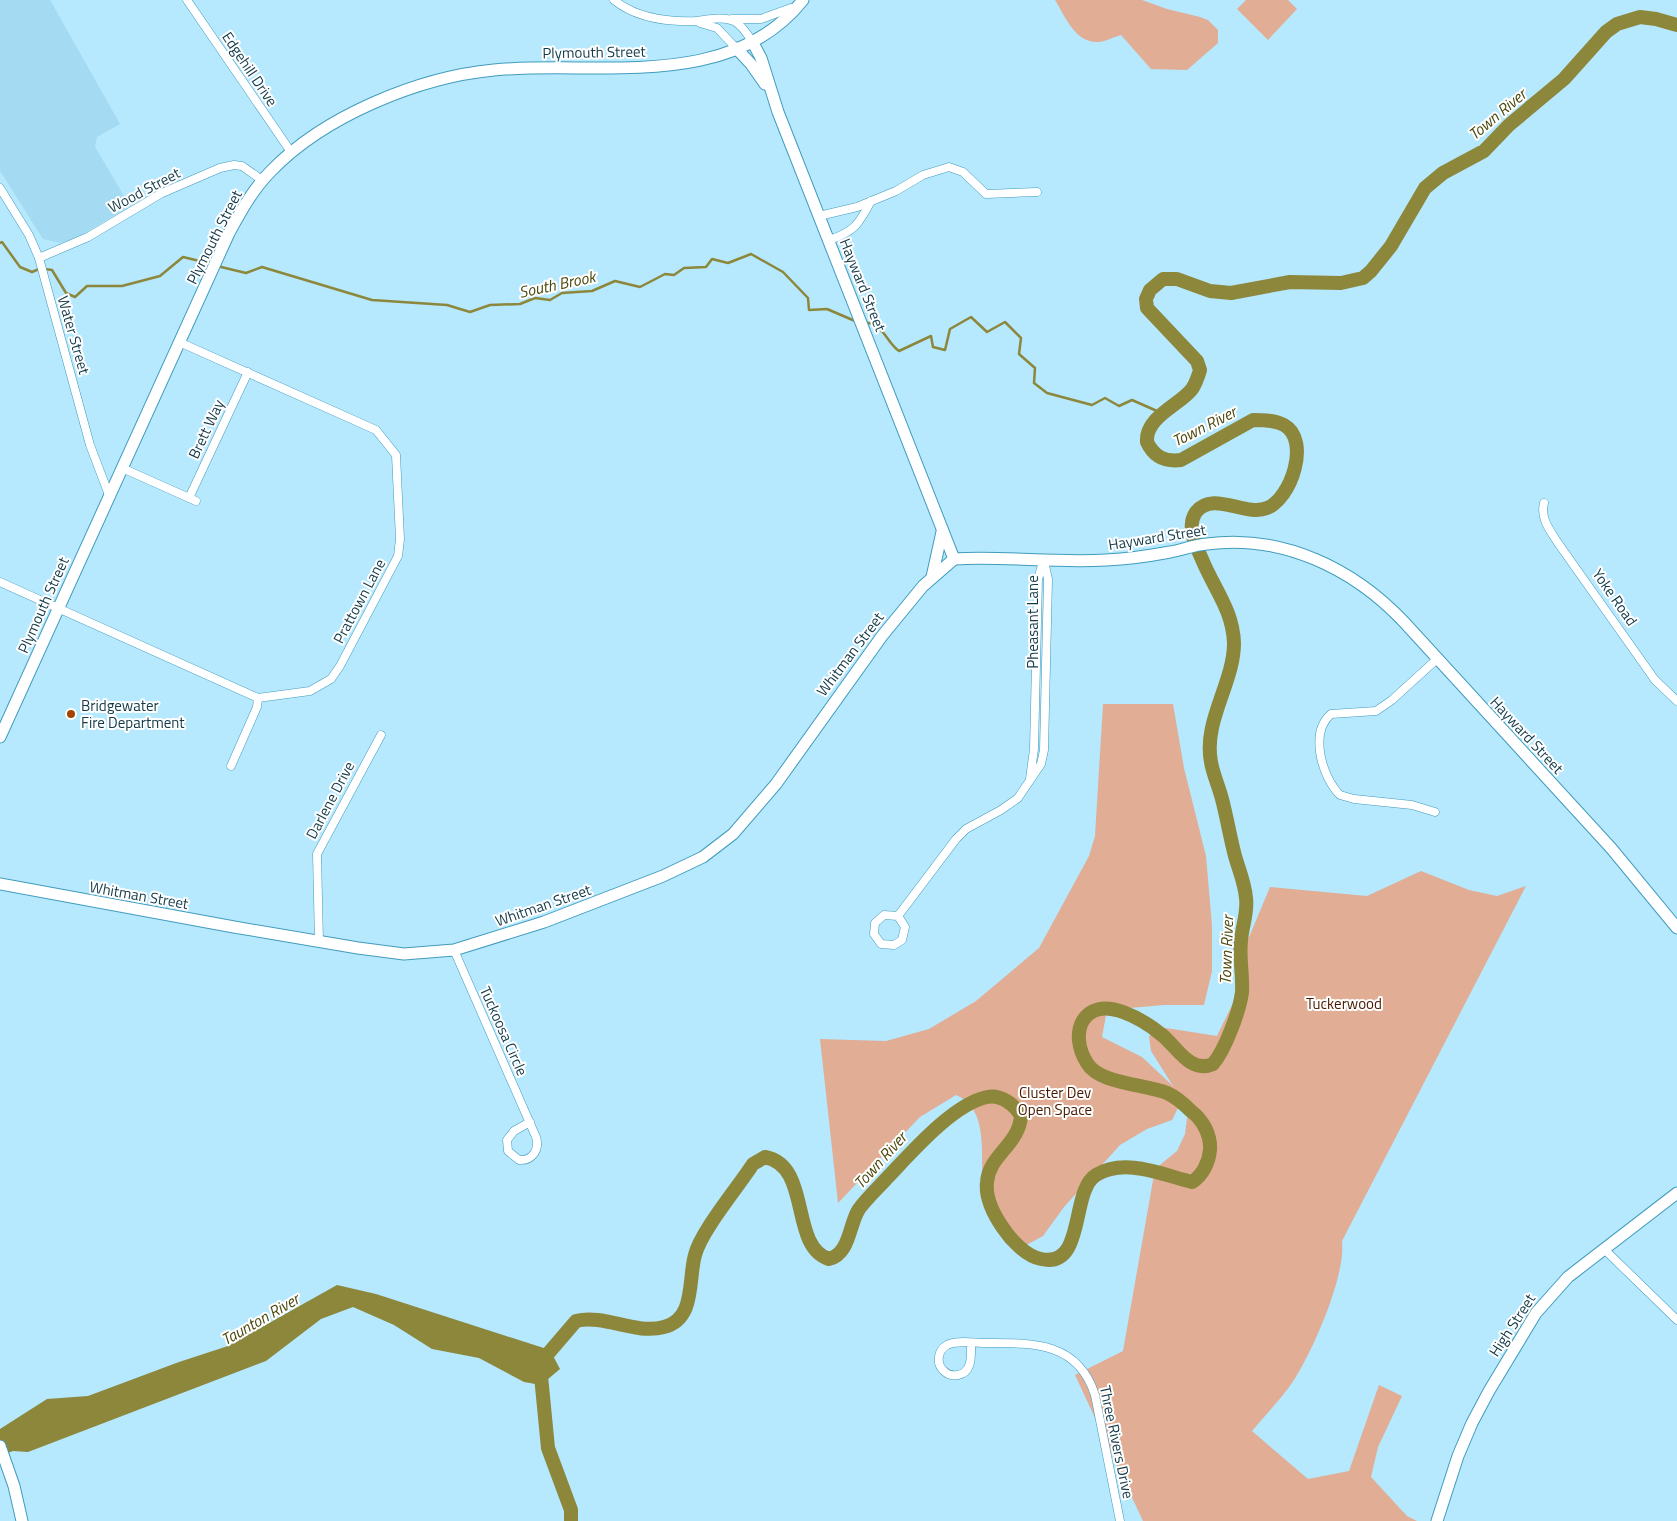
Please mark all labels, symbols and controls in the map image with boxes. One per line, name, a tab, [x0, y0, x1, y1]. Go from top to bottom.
street label: Edgehill Drive	[216, 27, 284, 111]
street label: Plymouth Street	[542, 40, 647, 64]
water label: Town River	[1463, 81, 1533, 145]
street label: Wood Street	[104, 161, 185, 219]
street label: Plymouth Street	[180, 185, 248, 288]
street label: Hayward Street	[834, 235, 892, 336]
water label: South Brook	[517, 264, 599, 304]
street label: Water Street	[52, 293, 96, 378]
street label: Brett Way	[182, 395, 230, 463]
water label: Town River	[1168, 399, 1242, 452]
street label: Hayward Street	[1107, 518, 1208, 556]
street label: Plymouth Street	[11, 552, 75, 657]
street label: Prattown Lane	[327, 555, 391, 647]
street label: Yoke Road	[1587, 564, 1643, 630]
street label: Pheasant Lane	[1021, 575, 1044, 669]
street label: Whitman Street	[811, 607, 890, 701]
street label: Hayward Street	[1485, 691, 1570, 779]
place label: Bridgewater Fire Department	[81, 694, 185, 734]
marker: Bridgewater Fire Department	[65, 708, 77, 720]
street label: Darlene Drive	[300, 757, 360, 843]
street label: Whitman Street	[88, 875, 191, 915]
street label: Whitman Street	[492, 878, 595, 932]
water label: Town River	[1213, 913, 1239, 985]
street label: Tuckoosa Circle	[474, 983, 534, 1079]
park label: Tuckerwood	[1306, 992, 1382, 1015]
park label: Cluster Dev Open Space	[1018, 1081, 1092, 1121]
water label: Town River	[848, 1125, 913, 1194]
water label: Taunton River	[217, 1286, 305, 1351]
street label: High Street	[1483, 1288, 1541, 1361]
street label: Three Rivers Drive	[1094, 1383, 1140, 1501]

